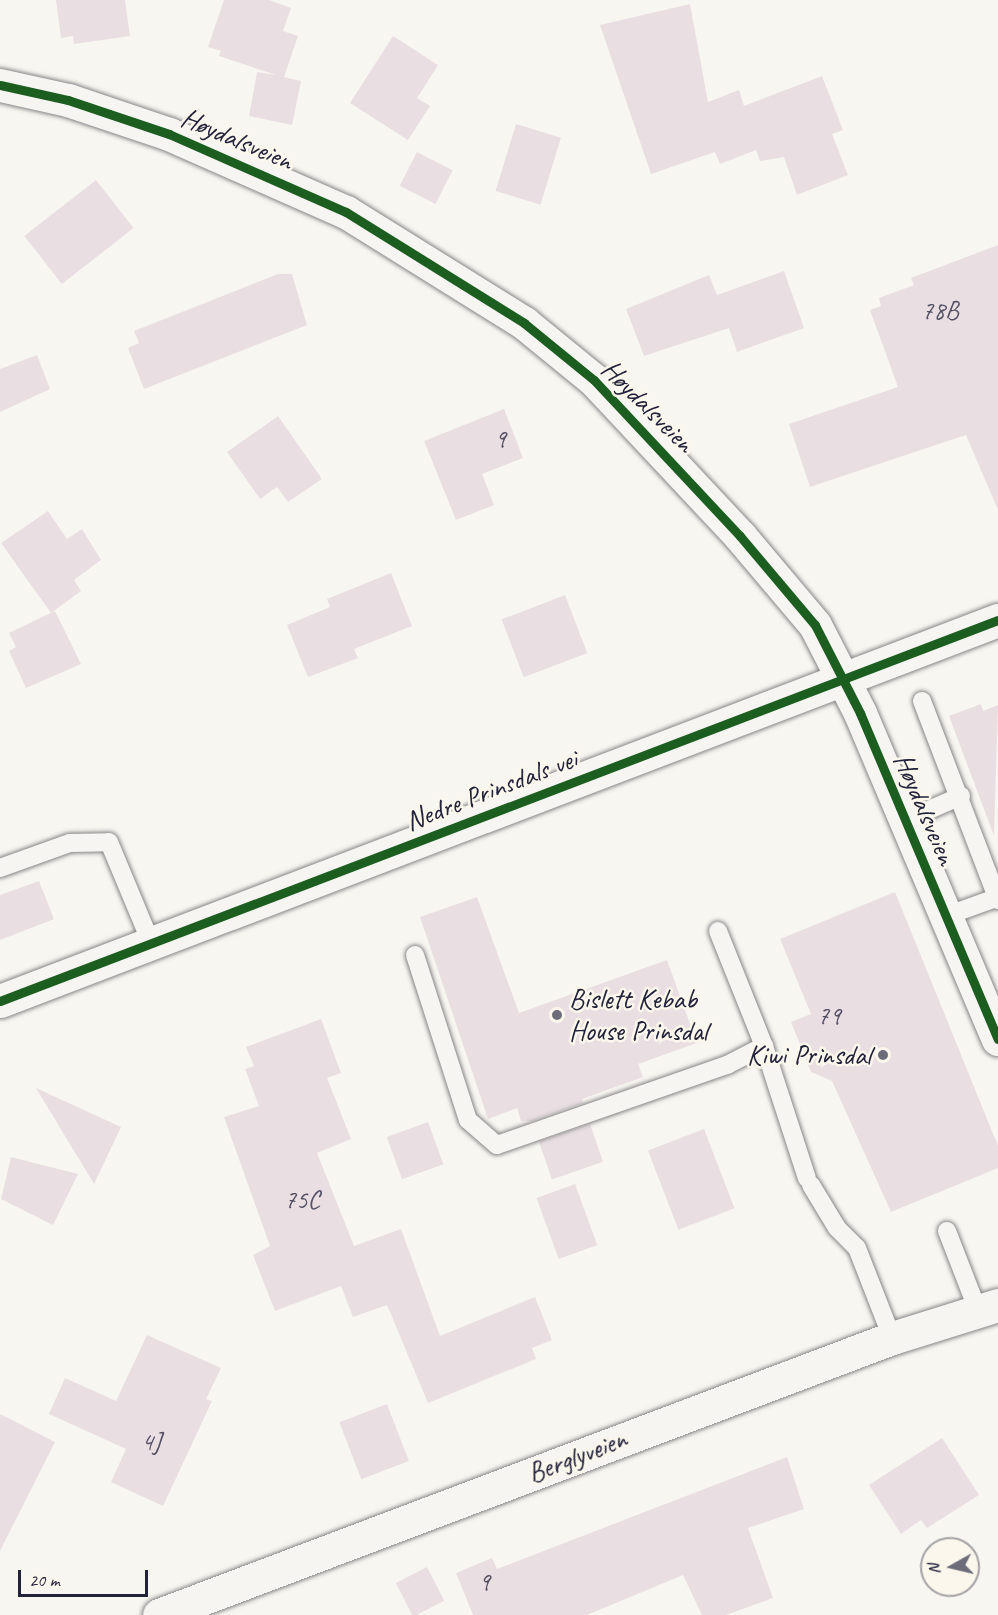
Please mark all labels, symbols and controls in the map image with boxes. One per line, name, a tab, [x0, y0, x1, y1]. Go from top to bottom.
street label: Høydalsveien	[176, 100, 298, 178]
house number: 78B	[922, 295, 958, 327]
street label: Høydalsveien	[594, 352, 702, 460]
house number: 9	[494, 423, 506, 455]
street label: Nedre Prinsdals vei	[401, 742, 581, 838]
street label: Høydalsveien	[886, 748, 964, 870]
place label: Bislett Kebab House Prinsdal	[569, 982, 708, 1048]
house number: 79	[817, 1000, 841, 1032]
marker: Bislett Kebab House Prinsdal	[550, 1008, 564, 1022]
place label: Kiwi Prinsdal	[747, 1038, 871, 1072]
marker: Kiwi Prinsdal	[876, 1048, 890, 1062]
house number: 75C	[284, 1184, 320, 1216]
street label: Berglyveien	[523, 1422, 631, 1490]
house number: 4J	[141, 1426, 161, 1458]
north arrow	[920, 1537, 980, 1597]
scale bar	[21, 1558, 152, 1596]
text: N	[924, 1563, 945, 1576]
house number: 9	[478, 1566, 490, 1598]
text: 20 m	[29, 1569, 60, 1591]

